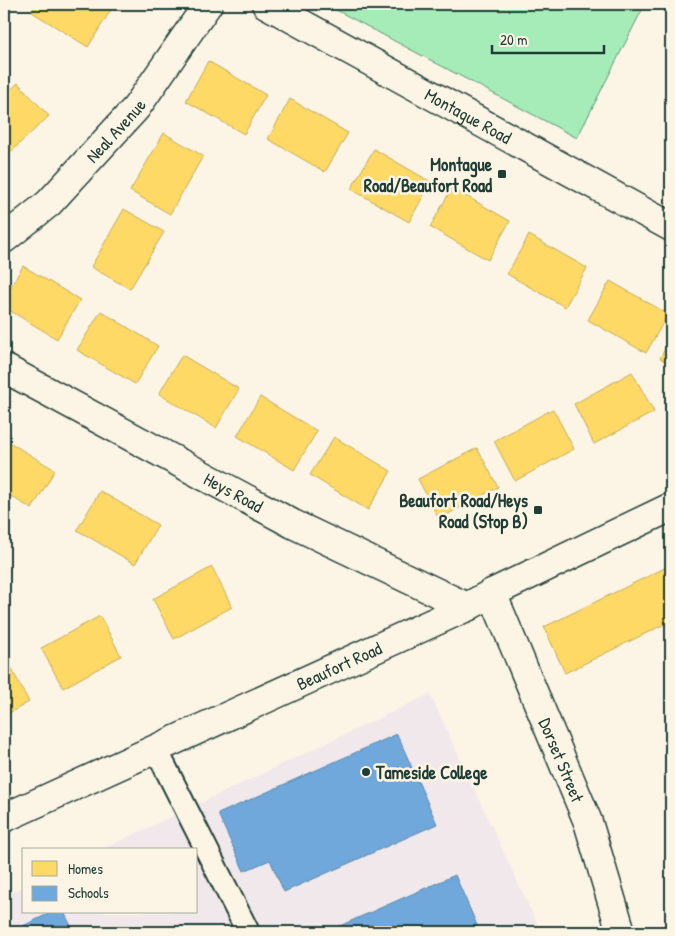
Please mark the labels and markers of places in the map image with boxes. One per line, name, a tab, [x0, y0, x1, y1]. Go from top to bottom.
place label: Montague Road/Beaufort Road	[364, 152, 493, 198]
marker: Montague Road/Beaufort Road	[496, 168, 508, 180]
place label: Beaufort Road/Heys Road (Stop B)	[399, 488, 528, 535]
marker: Beaufort Road/Heys Road (Stop B)	[532, 504, 544, 516]
place label: Tameside College	[375, 760, 488, 786]
marker: Tameside College	[360, 766, 372, 778]

